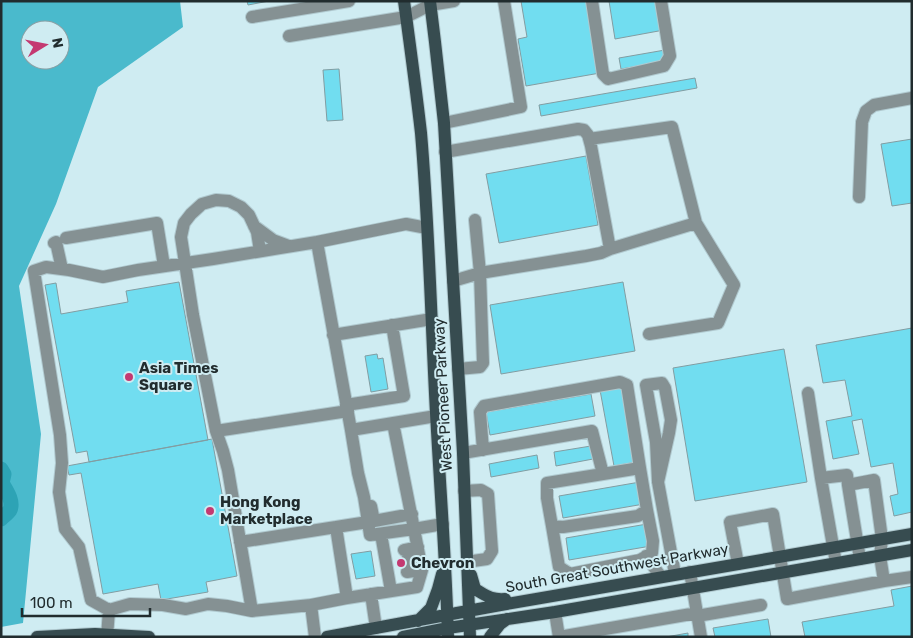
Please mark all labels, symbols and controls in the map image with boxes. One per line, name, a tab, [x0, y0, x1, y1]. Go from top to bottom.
north arrow	[20, 20, 70, 70]
text: N	[48, 36, 67, 49]
street label: West Pioneer Parkway	[430, 318, 456, 472]
place label: Asia Times Square	[139, 359, 219, 394]
marker: Asia Times Square	[123, 371, 135, 383]
place label: Hong Kong Marketplace	[220, 493, 313, 528]
marker: Hong Kong Marketplace	[204, 505, 216, 517]
street label: South Great Southwest Parkway	[504, 539, 730, 597]
place label: Chevron	[411, 554, 474, 572]
marker: Chevron	[395, 557, 407, 569]
scale bar	[22, 586, 150, 618]
text: 100 m	[30, 594, 72, 612]

